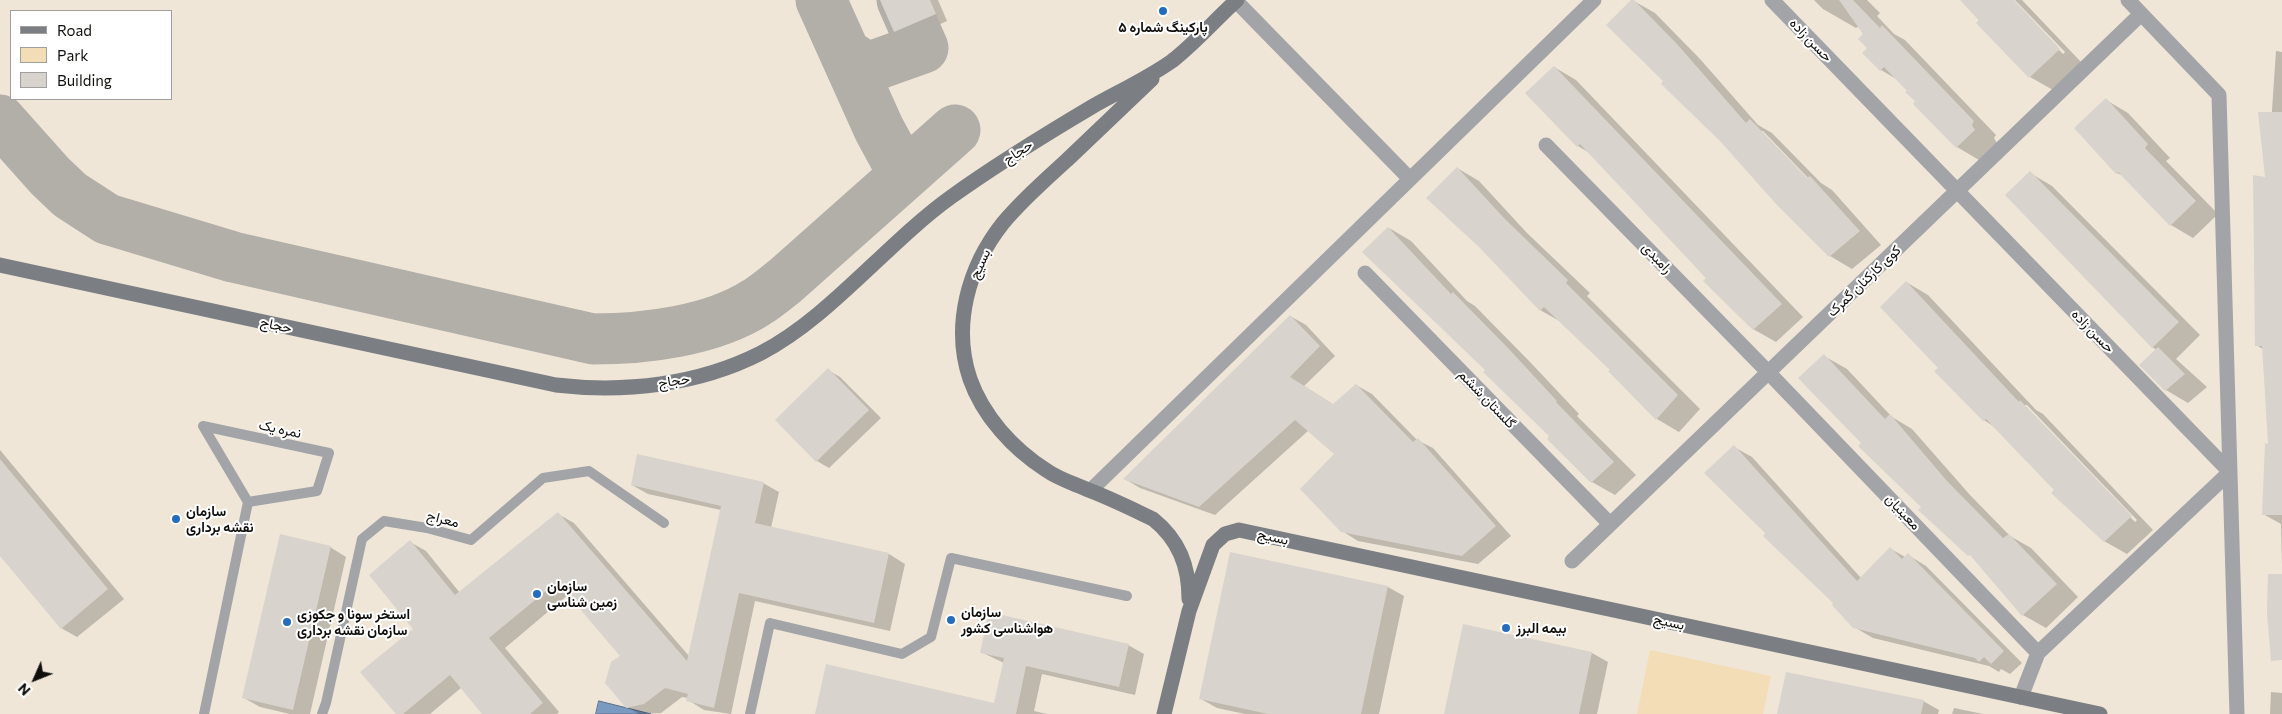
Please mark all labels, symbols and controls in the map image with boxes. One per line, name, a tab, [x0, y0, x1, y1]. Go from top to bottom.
marker: پارکینگ شماره ۵	[1157, 5, 1169, 17]
legend	[10, 10, 172, 100]
street label: حسن زاده	[1786, 15, 1836, 65]
place label: پارکینگ شماره ۵	[1118, 19, 1208, 35]
text: Road	[57, 21, 92, 39]
text: Park	[57, 46, 88, 64]
text: Building	[57, 71, 112, 89]
street label: حجاج	[1000, 136, 1036, 168]
street label: رامبدی	[1638, 239, 1676, 277]
street label: کوی کارکنان گمرک	[1824, 242, 1904, 320]
street label: بسیج	[966, 246, 994, 282]
street label: حسن زاده	[2068, 306, 2118, 356]
street label: حجاج	[259, 313, 293, 337]
street label: گلستان ششم	[1455, 366, 1519, 432]
street label: حجاج	[657, 370, 691, 392]
street label: نمره یک	[257, 416, 303, 442]
street label: معینیان	[1882, 491, 1924, 533]
place label: سازمان نقشه برداری	[186, 503, 254, 536]
street label: معراج	[425, 507, 461, 531]
marker: سازمان نقشه برداری	[170, 513, 182, 525]
street label: بسیج	[1256, 526, 1290, 548]
place label: سازمان زمین شناسی	[547, 578, 617, 610]
marker: سازمان زمین شناسی	[531, 588, 543, 600]
place label: سازمان هواشناسی کشور	[961, 604, 1053, 636]
place label: استخر سونا و جکوزی سازمان نقشه برداری	[297, 606, 410, 638]
street label: بسیج	[1652, 611, 1686, 633]
marker: سازمان هواشناسی کشور	[945, 614, 957, 626]
marker: استخر سونا و جکوزی سازمان نقشه برداری	[281, 616, 293, 628]
place label: بیمه البرز	[1516, 620, 1567, 636]
marker: بیمه البرز	[1500, 622, 1512, 634]
north arrow	[10, 654, 60, 704]
text: N	[14, 680, 34, 699]

